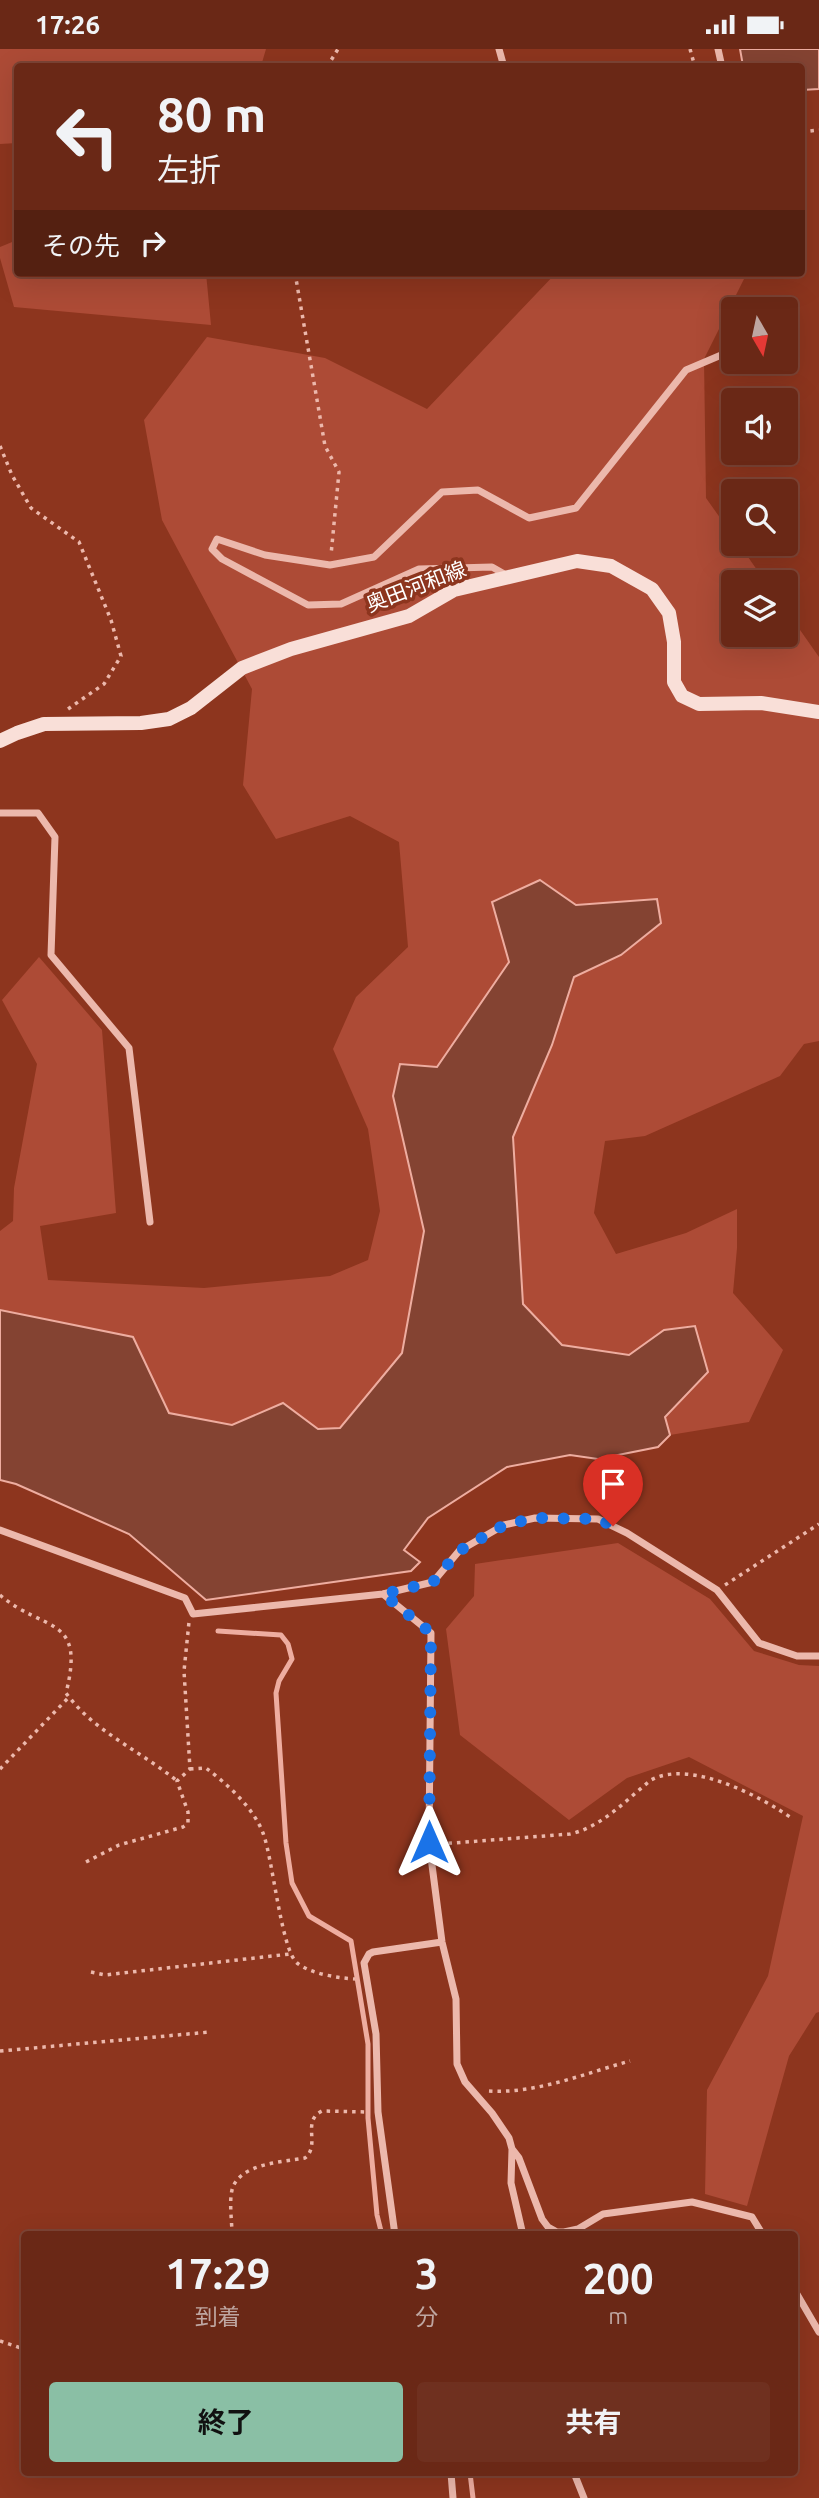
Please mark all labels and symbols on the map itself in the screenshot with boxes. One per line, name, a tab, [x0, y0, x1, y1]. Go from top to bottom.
north arrow	[721, 297, 798, 375]
street label: 奥田河和線	[362, 556, 469, 616]
pin	[583, 1454, 643, 1526]
position arrow	[392, 1805, 466, 1879]

